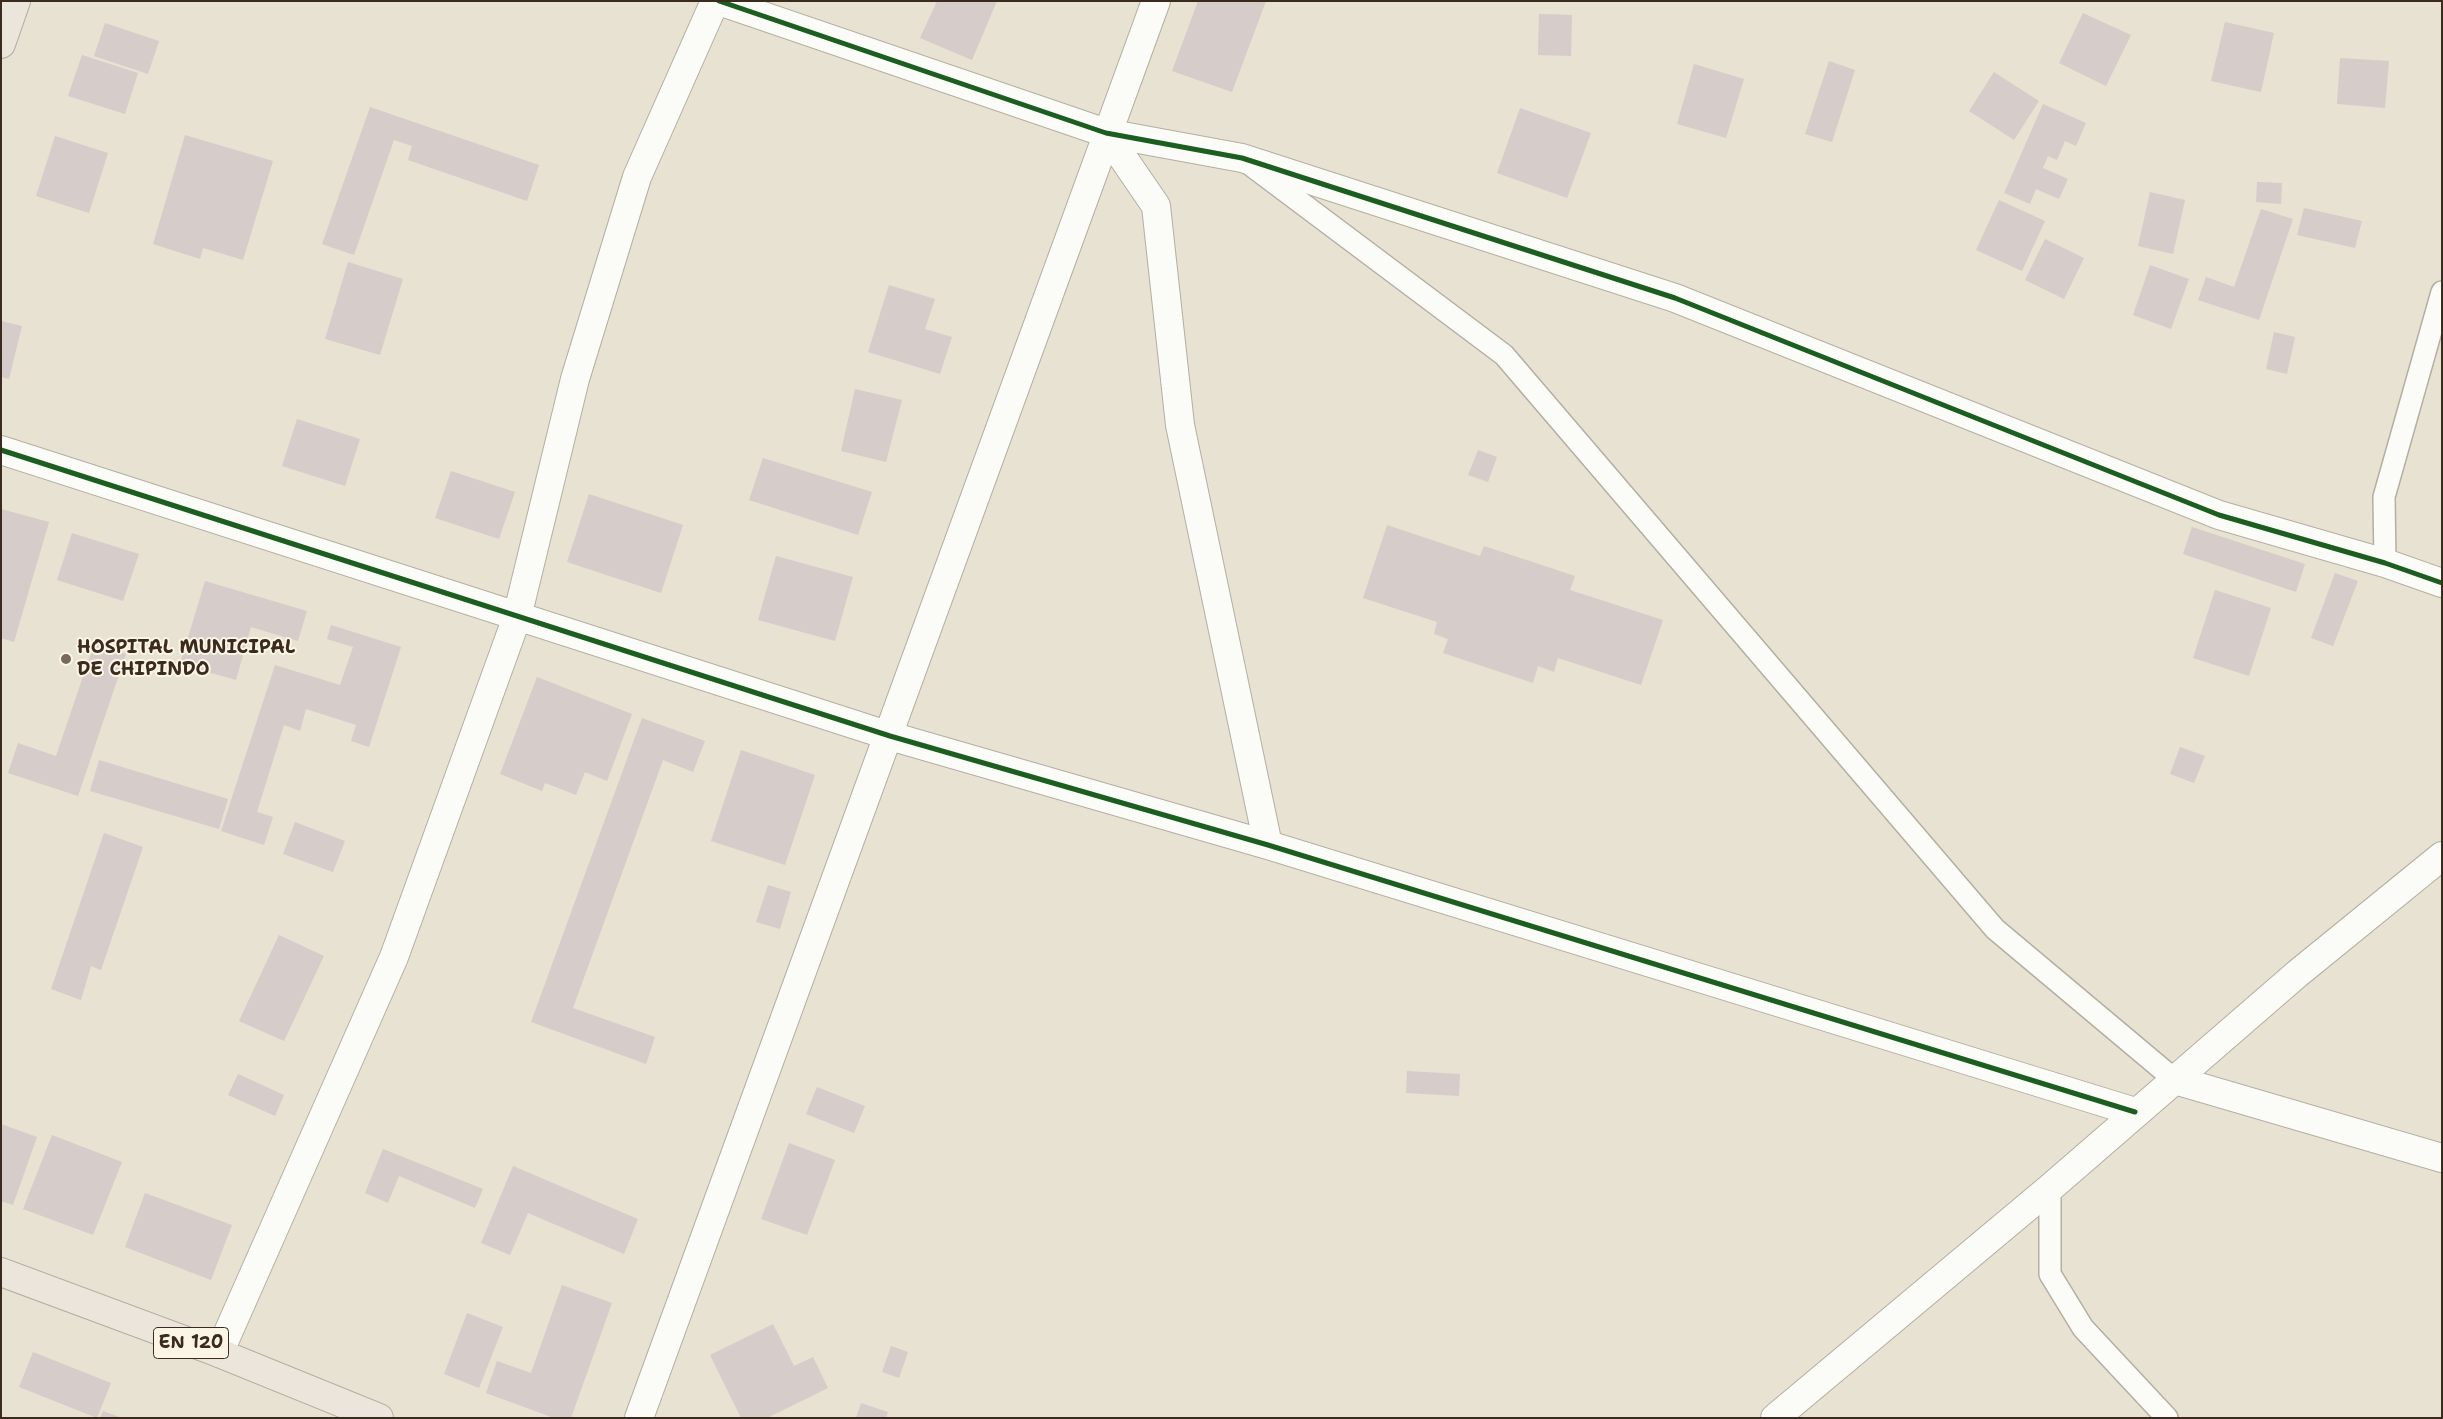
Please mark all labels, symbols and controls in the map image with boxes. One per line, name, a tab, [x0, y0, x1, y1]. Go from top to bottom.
place label: HOSPITAL MUNICIPAL DE CHIPINDO	[77, 637, 295, 681]
marker: HOSPITAL MUNICIPAL DE CHIPINDO	[59, 652, 73, 666]
road number: EN 120	[154, 1328, 228, 1359]

